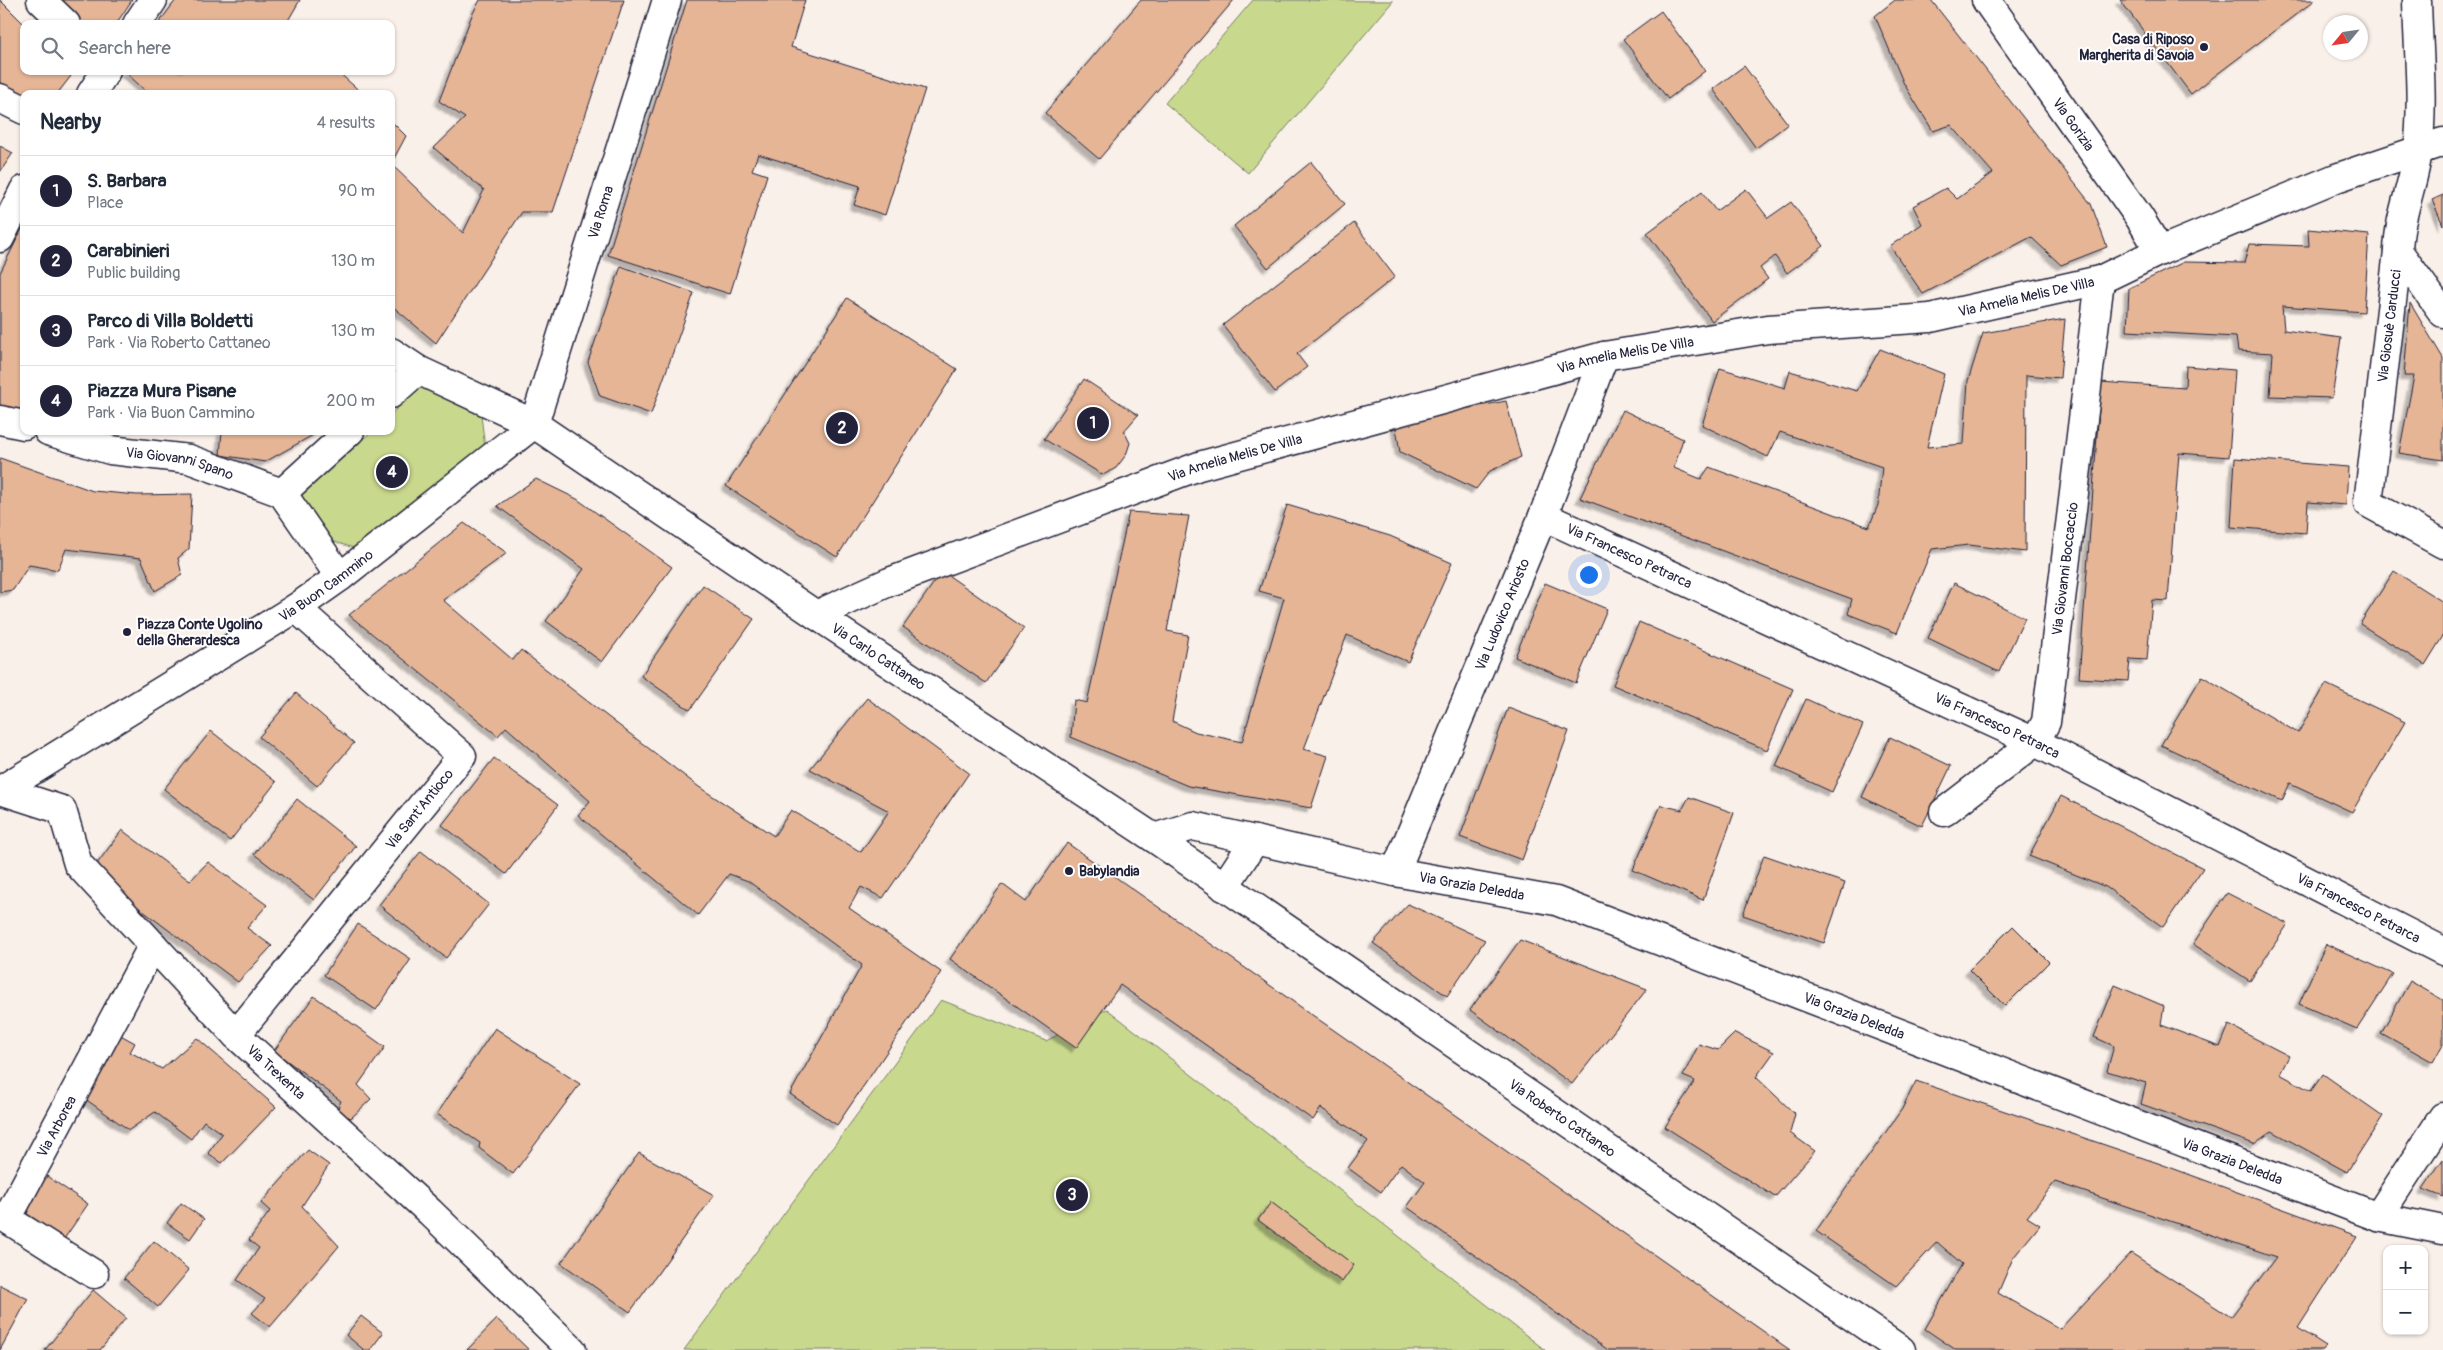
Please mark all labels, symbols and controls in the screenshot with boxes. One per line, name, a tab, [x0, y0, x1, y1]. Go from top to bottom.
north arrow	[2323, 15, 2368, 60]
search box	[20, 20, 395, 75]
place label: Casa di Riposo Margherita di Savoia	[2079, 31, 2194, 64]
icon: search	[38, 34, 66, 62]
text: Search here	[78, 36, 171, 60]
marker: Casa di Riposo Margherita di Savoia	[2198, 41, 2210, 53]
street label: Via Gorizia	[2049, 95, 2098, 154]
text: Nearby	[40, 109, 101, 136]
text: 4 results	[317, 113, 375, 133]
text: S. Barbara	[87, 169, 167, 193]
text: 1	[53, 181, 59, 201]
text: 90 m	[338, 181, 375, 201]
street label: Via Roma	[585, 184, 617, 241]
text: Place	[87, 193, 123, 213]
text: Carabinieri	[87, 239, 169, 263]
text: 2	[52, 251, 60, 271]
text: 130 m	[331, 251, 375, 271]
text: Public building	[87, 263, 180, 283]
street label: Via Giosuè Carducci	[2374, 268, 2405, 384]
street label: Via Amelia Melis De Villa	[1957, 274, 2096, 320]
text: Parco di Villa Boldetti	[87, 309, 253, 333]
text: 3	[52, 321, 60, 341]
text: 130 m	[331, 321, 375, 341]
text: Park · Via Roberto Cattaneo	[87, 333, 271, 353]
street label: Via Amelia Melis De Villa	[1555, 333, 1695, 377]
text: Piazza Mura Pisane	[87, 379, 236, 403]
text: 4	[51, 391, 61, 411]
text: 200 m	[327, 391, 375, 411]
text: Park · Via Buon Cammino	[87, 403, 255, 423]
pin: 1	[1077, 404, 1109, 442]
pin: 2	[826, 409, 858, 447]
street label: Via Amelia Melis De Villa	[1166, 430, 1304, 486]
street label: Via Giovanni Spano	[125, 444, 236, 484]
pin: 4	[376, 453, 408, 491]
street label: Via Giovanni Boccaccio	[2049, 501, 2082, 636]
street label: Via Francesco Petrarca	[1564, 520, 1695, 592]
street label: Via Buon Cammino	[276, 546, 377, 625]
street label: Via Ludovico Ariosto	[1472, 556, 1534, 673]
your location	[1576, 562, 1602, 588]
place label: Piazza Conte Ugolino della Gherardesca	[137, 616, 263, 649]
street label: Via Carlo Cattaneo	[828, 620, 929, 694]
marker: Piazza Conte Ugolino della Gherardesca	[121, 626, 133, 638]
street label: Via Francesco Petrarca	[1932, 689, 2062, 762]
street label: Via Sant'Antioco	[382, 765, 457, 853]
place label: Babylandia	[1079, 863, 1140, 880]
marker: Babylandia	[1063, 865, 1075, 877]
street label: Via Grazia Deledda	[1418, 868, 1526, 904]
street label: Via Francesco Petrarca	[2294, 870, 2423, 947]
street label: Via Grazia Deledda	[1801, 989, 1907, 1043]
street label: Via Trexenta	[243, 1041, 309, 1103]
street label: Via Roberto Cattaneo	[1505, 1076, 1619, 1161]
street label: Via Arborea	[34, 1093, 80, 1160]
street label: Via Grazia Deledda	[2179, 1134, 2285, 1189]
pin: 3	[1056, 1176, 1088, 1214]
map controls	[2383, 1245, 2428, 1335]
button: +	[2383, 1245, 2428, 1290]
button: −	[2383, 1290, 2428, 1335]

